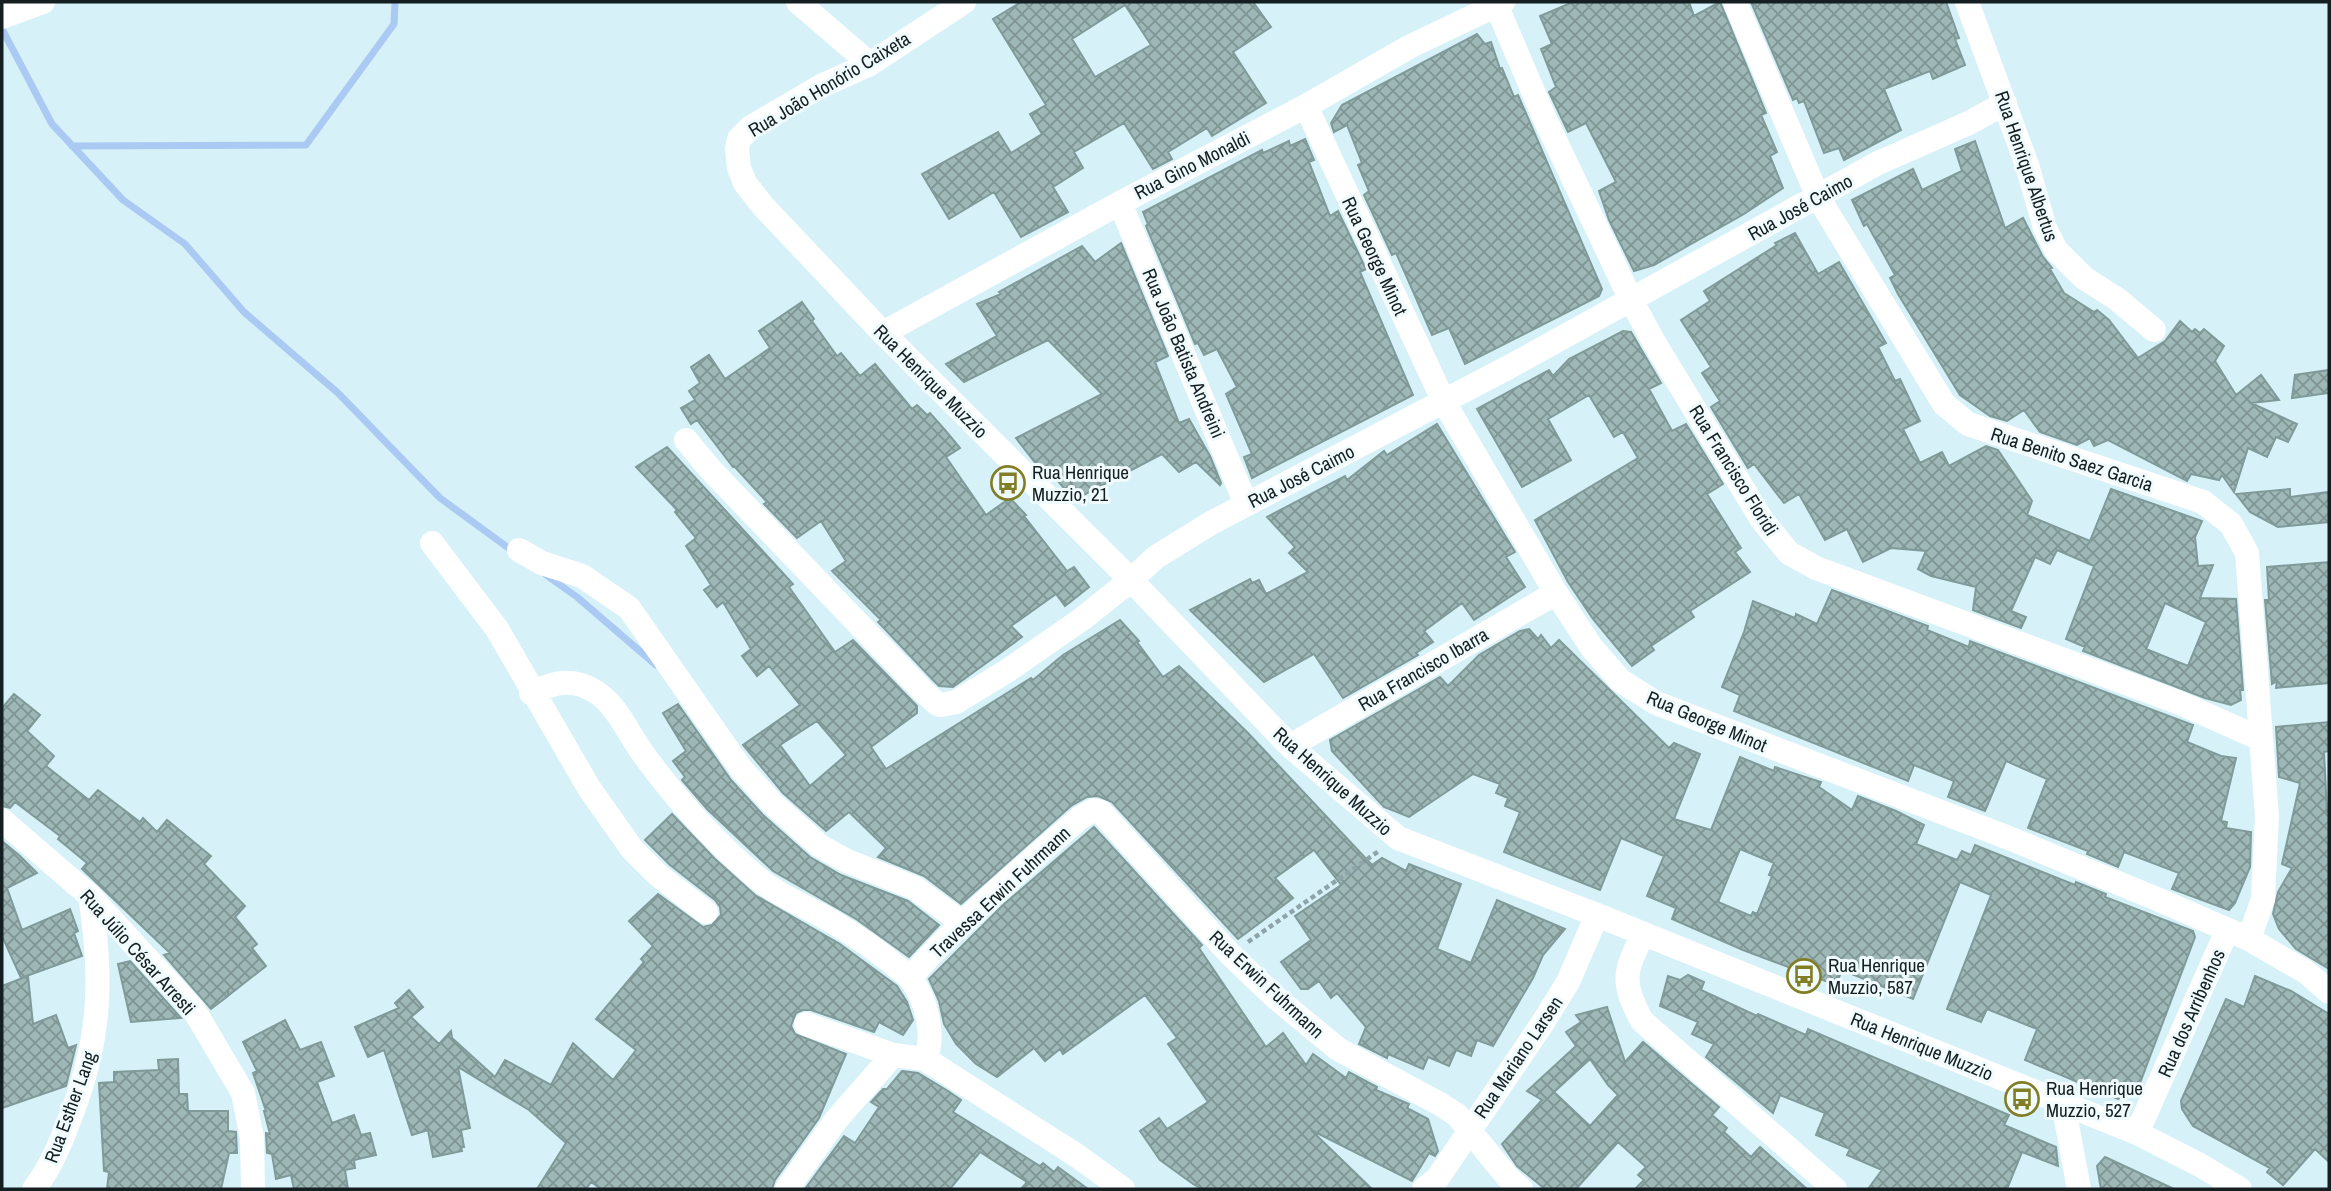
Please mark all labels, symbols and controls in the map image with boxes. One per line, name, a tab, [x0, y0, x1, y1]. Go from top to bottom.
street label: Rua João Honório Caixeta	[743, 25, 915, 143]
street label: Rua Henrique Albertus	[1989, 87, 2065, 245]
street label: Rua Gino Monaldi	[1130, 125, 1254, 205]
street label: Rua José Caimo	[1743, 167, 1857, 247]
street label: Rua George Minot	[1336, 192, 1414, 320]
street label: Rua João Batista Andreini	[1136, 264, 1232, 442]
street label: Rua Henrique Muzzio	[868, 318, 994, 444]
street label: Rua Francisco Floridi	[1683, 400, 1785, 540]
street label: Rua Benito Saez Garcia	[1988, 421, 2157, 498]
street label: Rua José Caimo	[1243, 438, 1359, 514]
place label: Rua Henrique Muzzio, 21	[1032, 459, 1129, 507]
bus stop icon: Rua Henrique Muzzio, 21	[989, 464, 1027, 502]
street label: Rua Francisco Ibarra	[1353, 621, 1493, 717]
street label: Rua George Minot	[1643, 684, 1772, 758]
street label: Rua Henrique Muzzio	[1268, 721, 1398, 841]
street label: Travessa Erwin Fuhrmann	[924, 820, 1076, 964]
street label: Rua Júlio César Arresti	[74, 883, 202, 1021]
street label: Rua Erwin Fuhrmann	[1204, 924, 1330, 1044]
street label: Rua dos Arribenhos	[2151, 945, 2231, 1081]
place label: Rua Henrique Muzzio, 587	[1828, 952, 1925, 1000]
bus stop icon: Rua Henrique Muzzio, 587	[1785, 957, 1823, 995]
street label: Rua Mariano Larsen	[1468, 991, 1568, 1123]
street label: Rua Henrique Muzzio	[1847, 1006, 1997, 1086]
street label: Rua Esther Lang	[38, 1047, 102, 1166]
place label: Rua Henrique Muzzio, 527	[2046, 1075, 2143, 1123]
bus stop icon: Rua Henrique Muzzio, 527	[2003, 1080, 2041, 1118]

